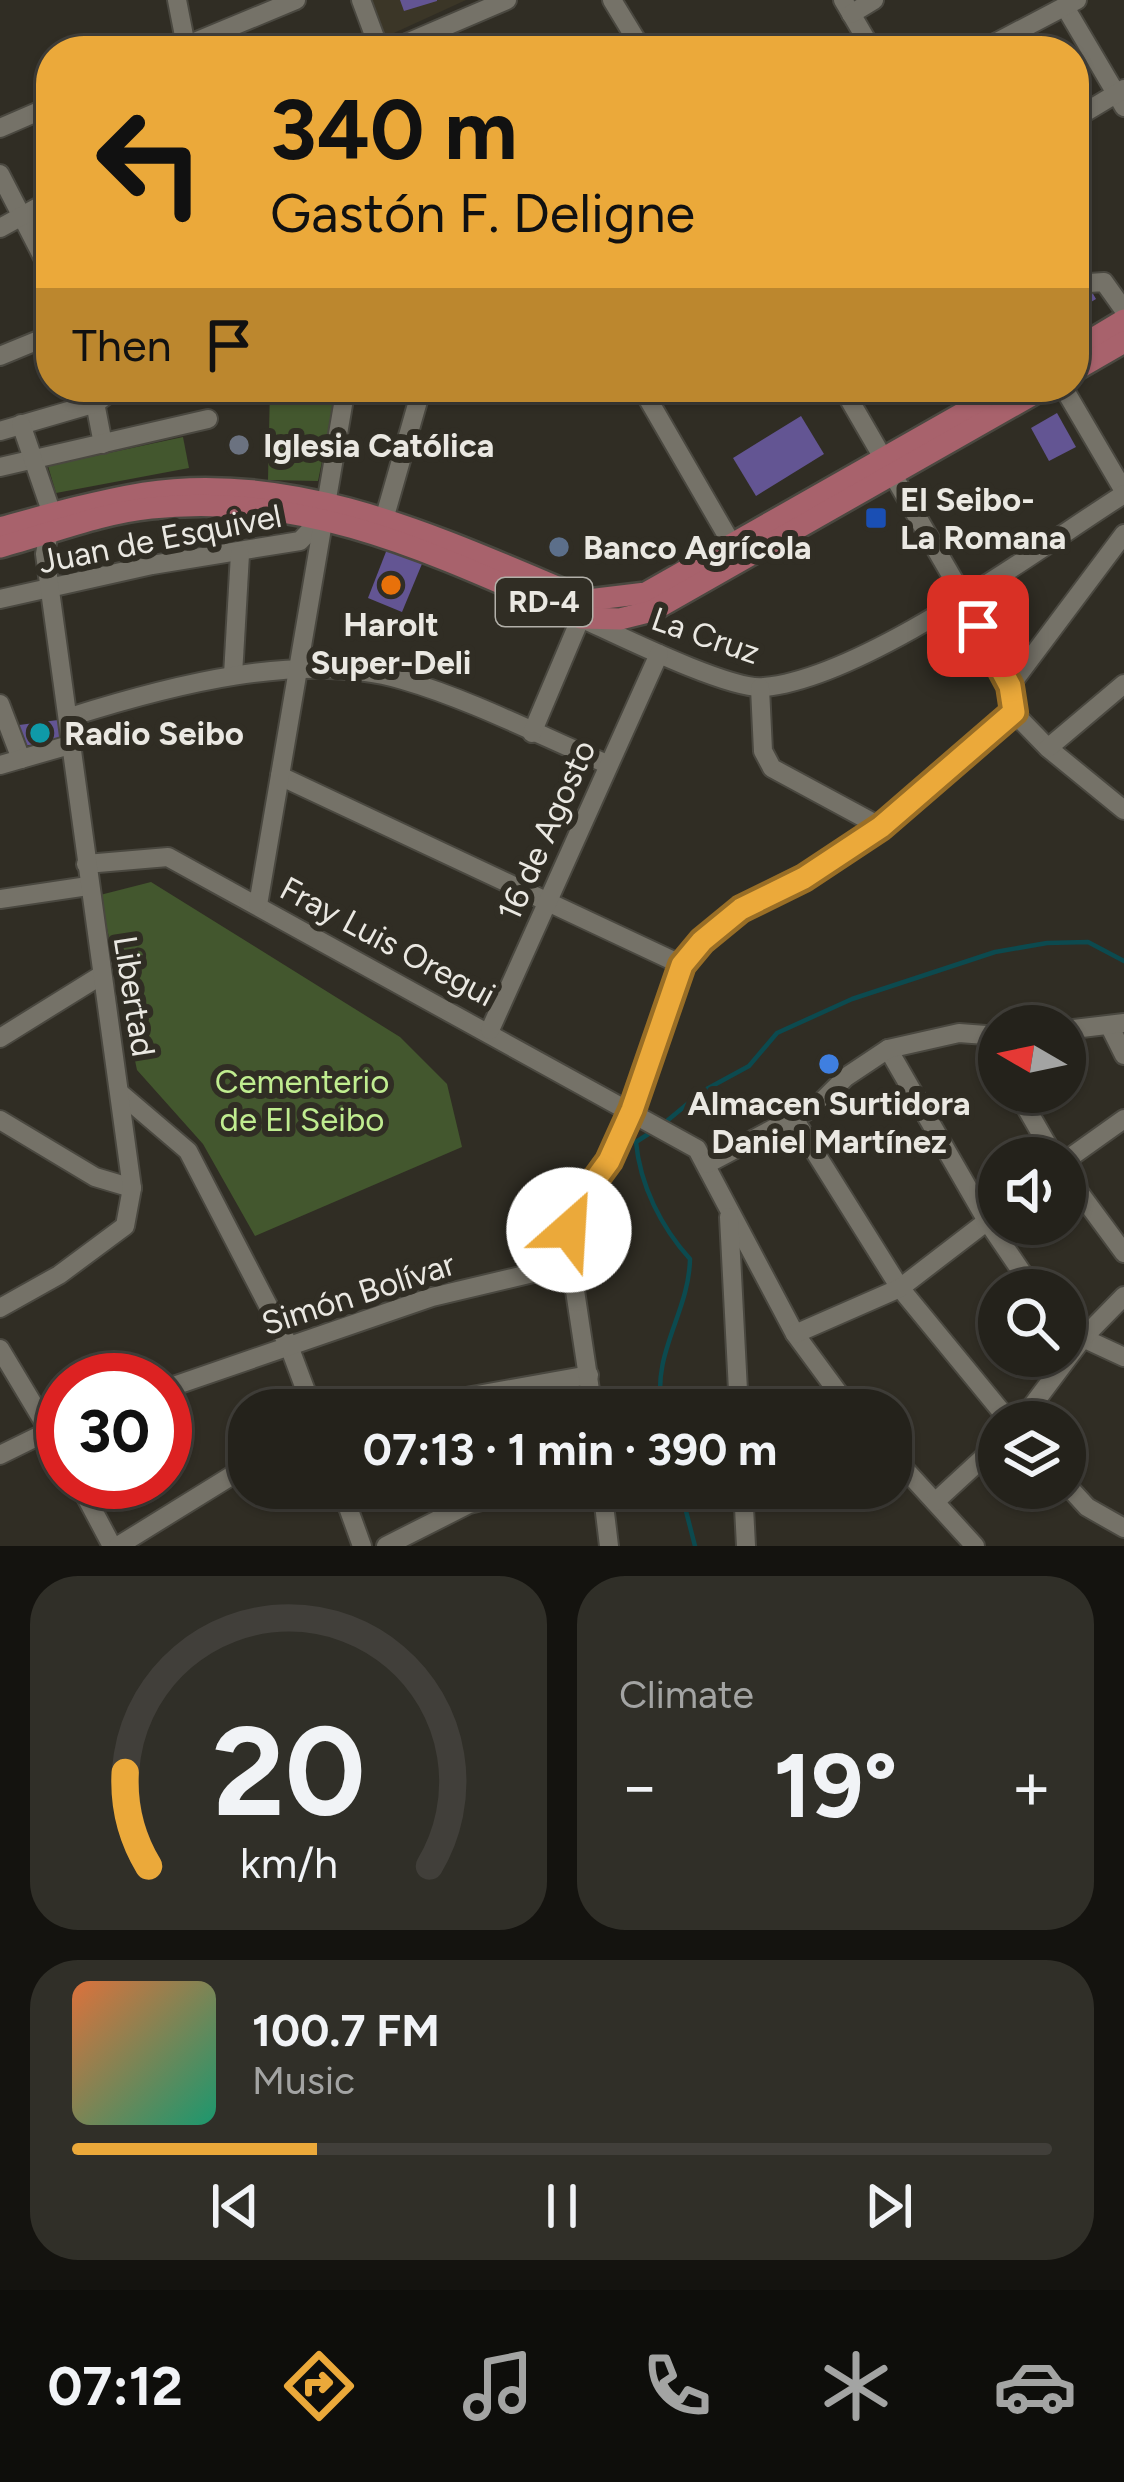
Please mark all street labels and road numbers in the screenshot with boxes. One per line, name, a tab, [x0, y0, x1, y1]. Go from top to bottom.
street label: Juan de Esquivel	[35, 496, 285, 581]
road number: RD-4	[496, 578, 592, 626]
street label: La Cruz	[647, 599, 765, 672]
street label: 16 de Agosto	[489, 734, 604, 927]
street label: Fray Luis Oregui	[274, 868, 502, 1014]
street label: Libertad	[106, 933, 163, 1059]
street label: Simón Bolívar	[257, 1244, 460, 1343]

